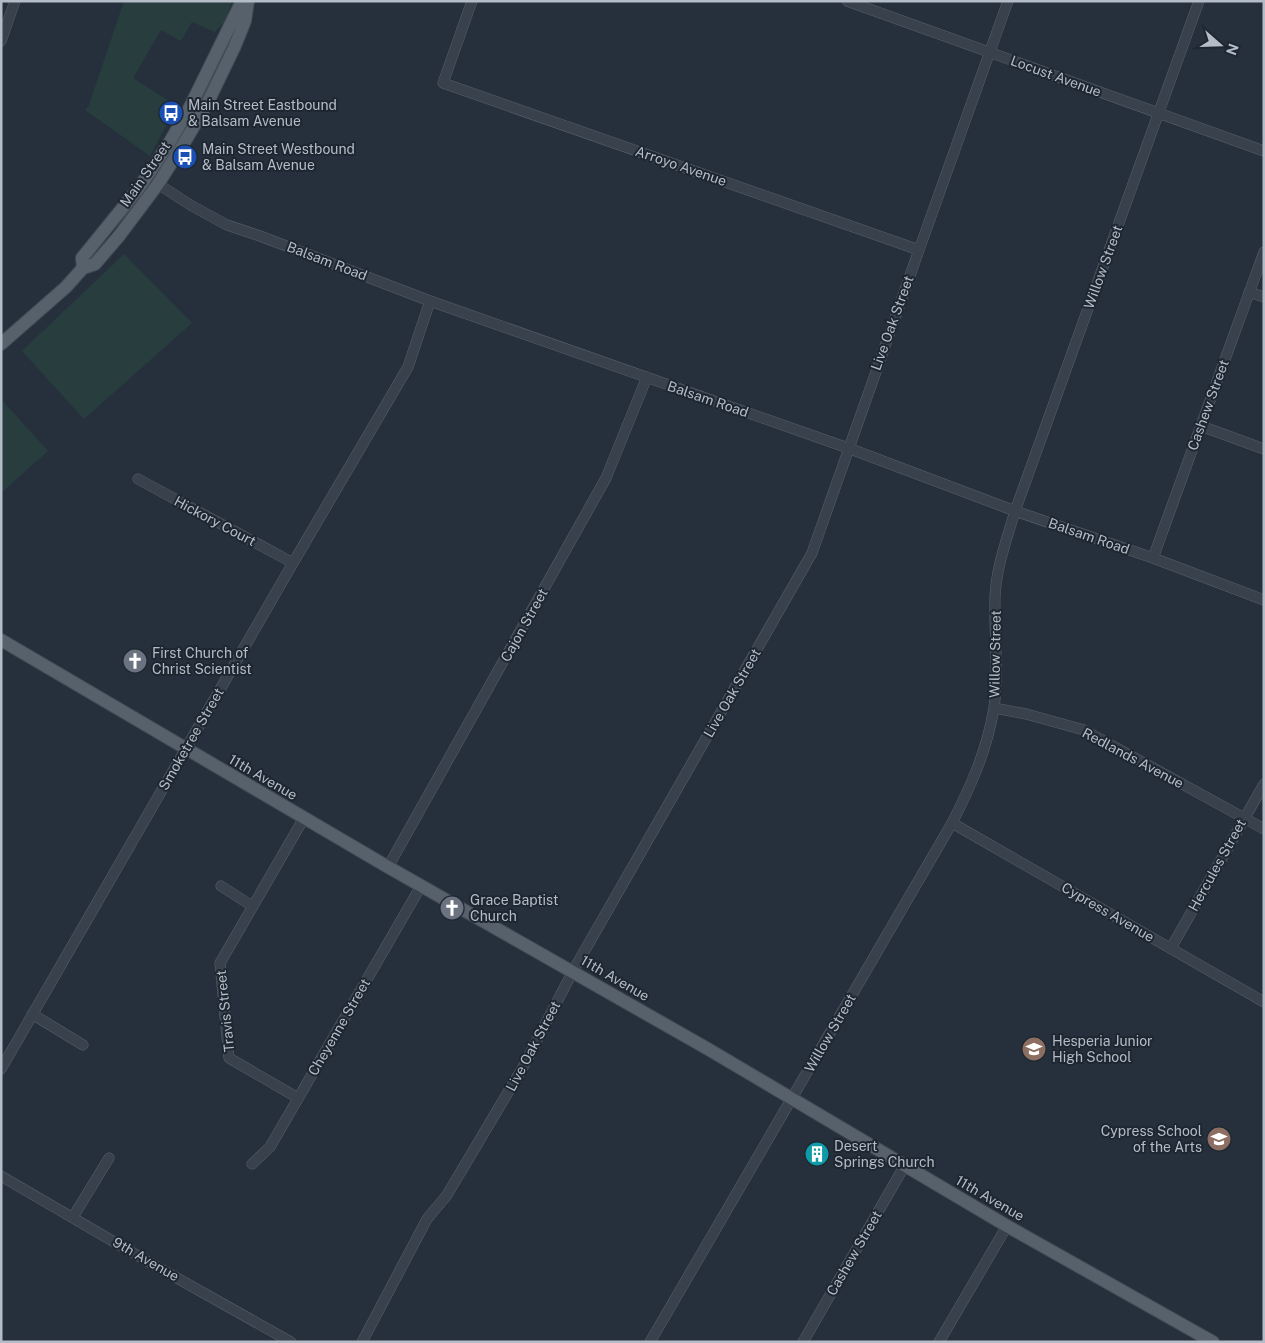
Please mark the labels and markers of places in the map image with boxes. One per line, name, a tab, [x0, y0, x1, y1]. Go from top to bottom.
place label: Main Street Eastbound & Balsam Avenue	[188, 97, 337, 129]
bus stop icon: Main Street Eastbound & Balsam Avenue	[158, 100, 184, 126]
place label: Main Street Westbound & Balsam Avenue	[202, 141, 355, 173]
bus stop icon: Main Street Westbound & Balsam Avenue	[172, 144, 198, 170]
place label: First Church of Christ Scientist	[152, 645, 252, 677]
church icon: First Church of Christ Scientist	[122, 648, 148, 674]
place label: Grace Baptist Church	[470, 892, 558, 924]
church icon: Grace Baptist Church	[439, 895, 465, 921]
place label: Hesperia Junior High School	[1052, 1033, 1153, 1065]
school or university icon: Hesperia Junior High School	[1021, 1036, 1047, 1062]
place label: Cypress School of the Arts	[1101, 1123, 1202, 1155]
school or university icon: Cypress School of the Arts	[1206, 1126, 1232, 1152]
place label: Desert Springs Church	[834, 1138, 935, 1170]
building icon: Desert Springs Church	[804, 1141, 830, 1167]

